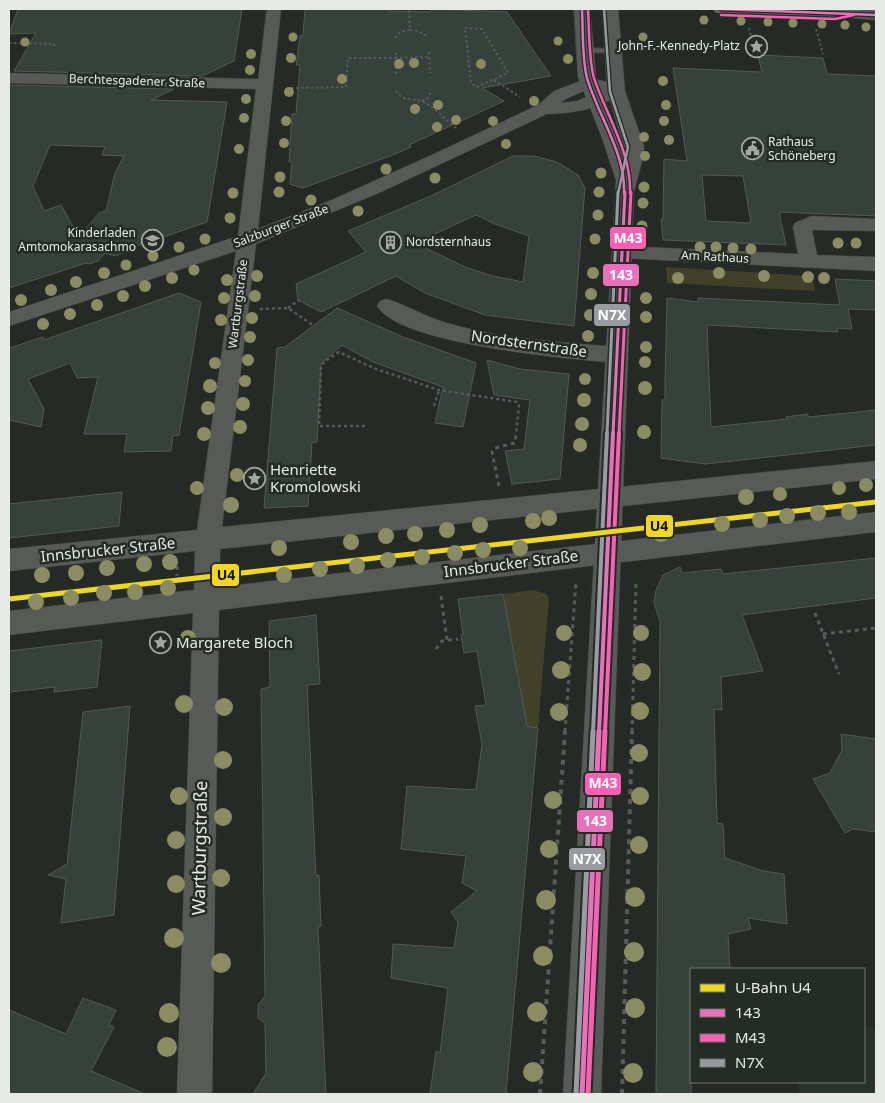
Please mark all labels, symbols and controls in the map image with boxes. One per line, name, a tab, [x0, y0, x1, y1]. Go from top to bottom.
place icon: John-F.-Kennedy-Platz	[744, 34, 768, 58]
place label: John-F.-Kennedy-Platz	[617, 37, 740, 54]
street label: Berchtesgadener Straße	[68, 70, 206, 91]
place label: Rathaus Schöneberg	[768, 133, 836, 164]
public building icon: Rathaus Schöneberg	[740, 137, 764, 161]
street label: Salzburger Straße	[231, 199, 331, 251]
place label: Kinderladen Amtomokarasachmo	[18, 224, 136, 255]
line badge: M43	[609, 226, 647, 250]
school or university icon: Kinderladen Amtomokarasachmo	[140, 228, 164, 252]
text: M43	[613, 228, 643, 247]
building icon: Nordsternhaus	[378, 230, 402, 254]
place label: Nordsternhaus	[406, 233, 491, 250]
street label: Am Rathaus	[681, 246, 750, 267]
street label: Wartburgstraße	[224, 258, 251, 350]
line badge: 143	[602, 263, 640, 287]
text: 143	[609, 265, 633, 284]
line badge: N7X	[593, 303, 631, 327]
text: N7X	[598, 305, 627, 324]
street label: Nordsternstraße	[470, 325, 588, 361]
place label: Henriette Kromolowski	[270, 459, 361, 496]
place icon: Henriette Kromolowski	[242, 467, 266, 491]
line badge: U4	[645, 514, 674, 538]
text: U4	[650, 516, 668, 535]
street label: Innsbrucker Straße	[40, 532, 176, 566]
street label: Innsbrucker Straße	[443, 545, 579, 581]
line badge: U4	[211, 563, 240, 587]
text: U4	[217, 565, 235, 584]
place icon: Margarete Bloch	[148, 631, 172, 655]
place label: Margarete Bloch	[176, 632, 293, 652]
line badge: M43	[584, 772, 622, 796]
text: M43	[588, 773, 618, 792]
street label: Wartburgstraße	[186, 780, 212, 916]
line badge: 143	[576, 809, 614, 833]
text: 143	[583, 811, 607, 830]
line badge: N7X	[568, 847, 606, 871]
text: N7X	[573, 849, 602, 868]
legend	[690, 968, 865, 1083]
text: U-Bahn U4	[735, 977, 811, 997]
text: 143	[735, 1002, 761, 1022]
text: M43	[735, 1027, 766, 1047]
text: N7X	[735, 1052, 764, 1072]

